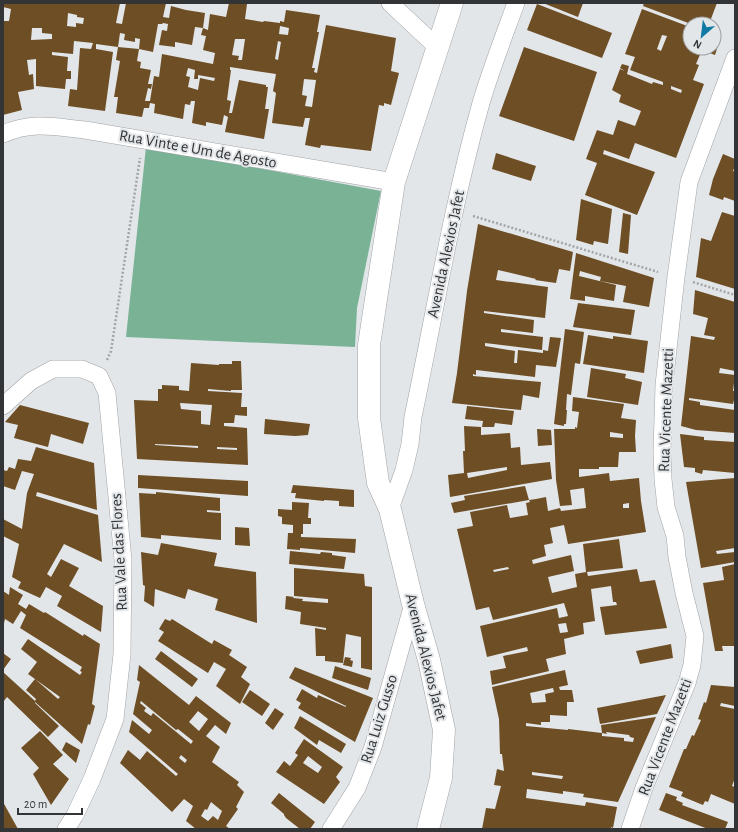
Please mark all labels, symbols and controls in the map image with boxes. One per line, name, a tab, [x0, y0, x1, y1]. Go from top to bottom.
north arrow	[682, 16, 722, 56]
text: N	[692, 38, 704, 51]
street label: Rua Vinte e Um de Agosto	[118, 127, 278, 171]
street label: Avenida Alexios Jafet	[425, 189, 467, 319]
street label: Rua Vicente Mazetti	[656, 348, 676, 472]
street label: Rua Vale das Flores	[108, 493, 130, 611]
street label: Avenida Alexios Jafet	[403, 592, 449, 722]
street label: Rua Luiz Gusso	[358, 673, 400, 765]
street label: Rua Vicente Mazetti	[635, 676, 695, 798]
scale bar	[18, 790, 82, 816]
text: 20 m	[24, 798, 47, 810]

